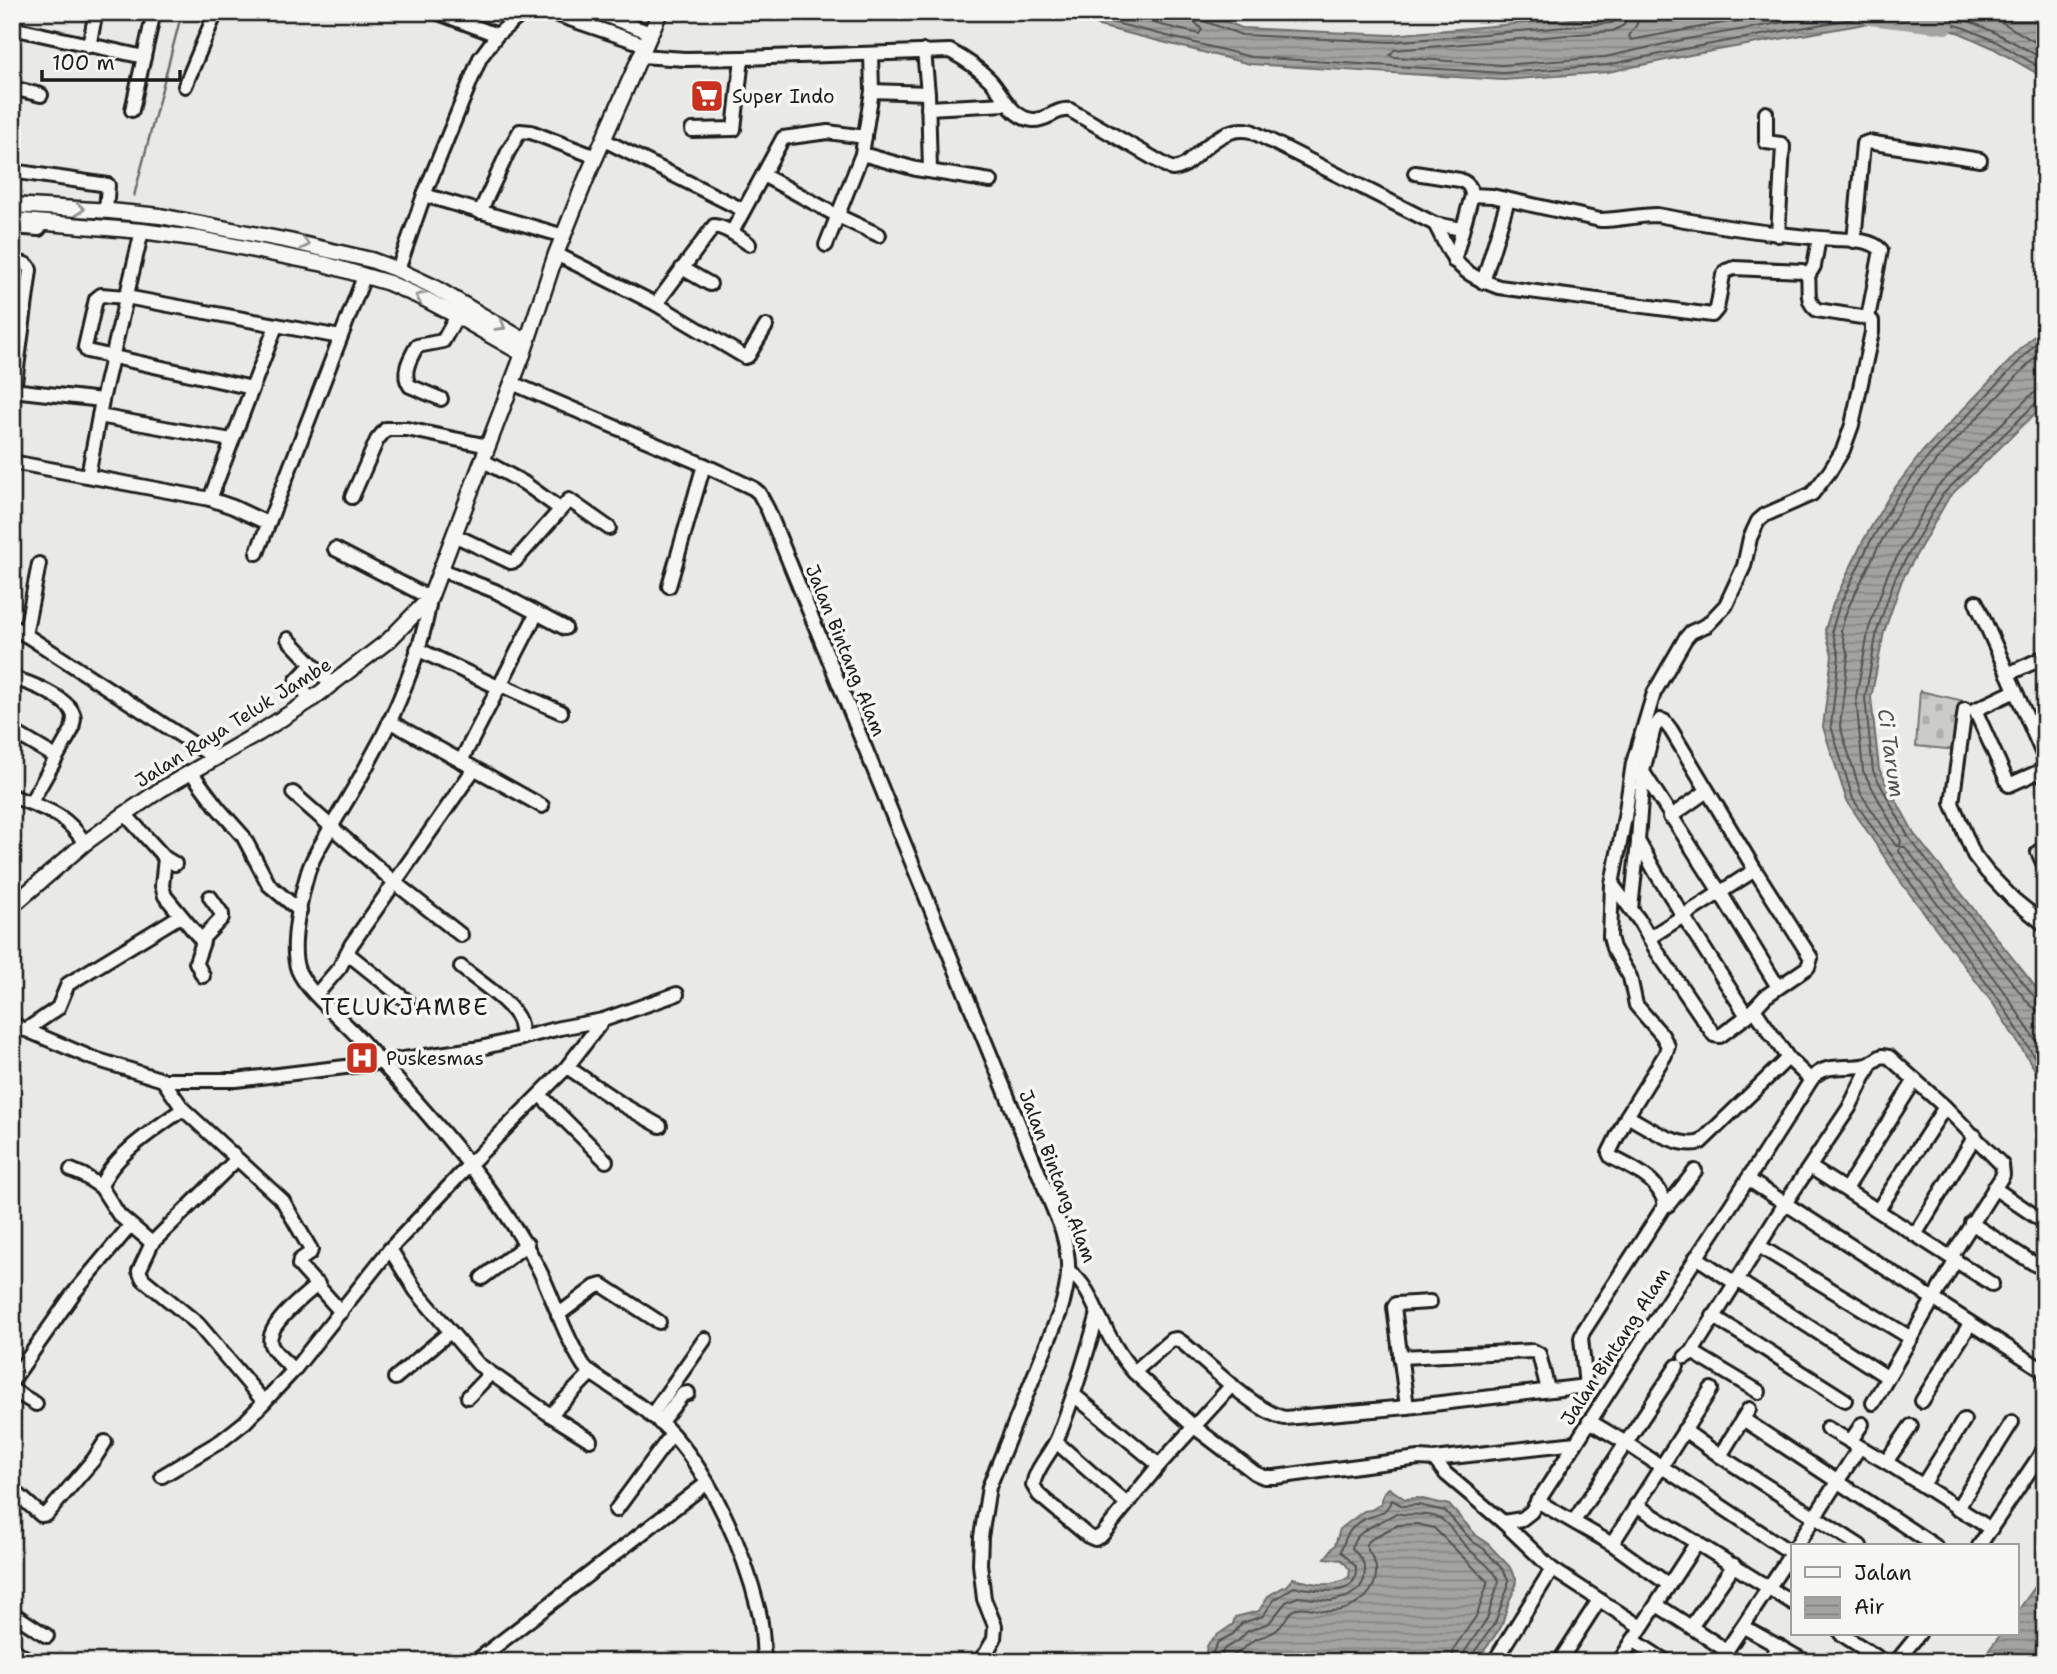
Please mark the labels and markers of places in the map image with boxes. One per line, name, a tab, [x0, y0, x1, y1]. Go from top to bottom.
supermarket icon: Super Indo	[688, 77, 726, 115]
place label: Super Indo	[732, 84, 835, 109]
hospital icon: Puskesmas	[343, 1039, 381, 1077]
place label: Puskesmas	[386, 1046, 484, 1071]

